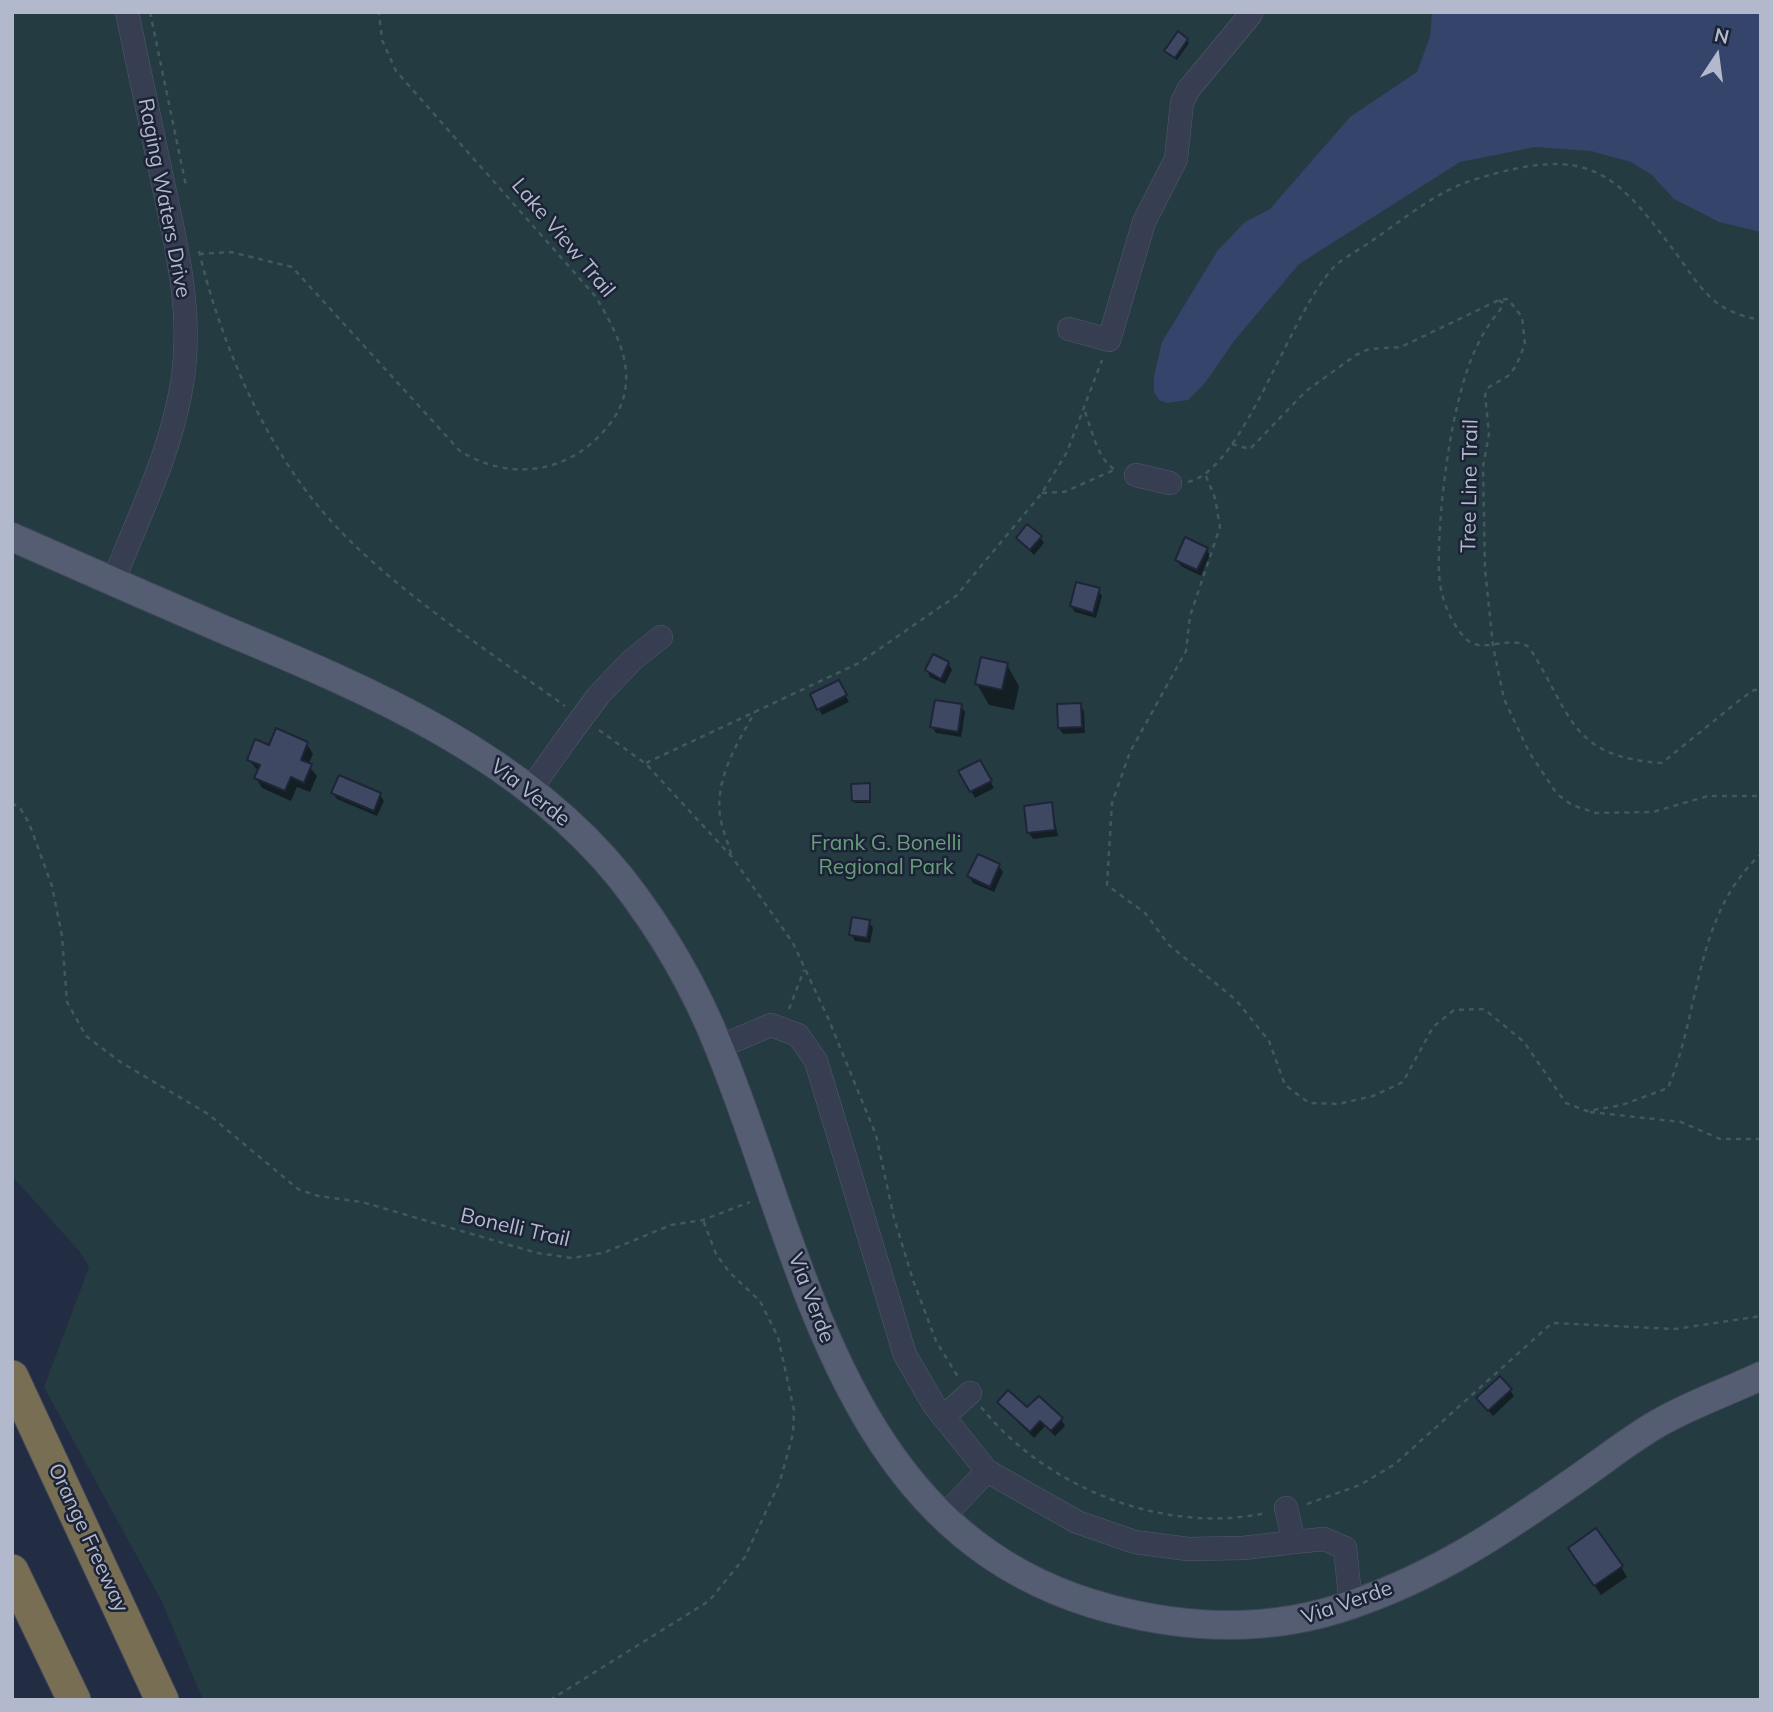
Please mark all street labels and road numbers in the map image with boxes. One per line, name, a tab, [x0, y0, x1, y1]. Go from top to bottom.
street label: Raging Waters Drive	[132, 96, 196, 300]
street label: Lake View Trail	[506, 173, 620, 303]
street label: Tree Line Trail	[1456, 419, 1484, 553]
street label: Via Verde	[485, 754, 575, 832]
street label: Bonelli Trail	[458, 1203, 572, 1253]
street label: Via Verde	[782, 1250, 840, 1346]
street label: Orange Freeway	[42, 1459, 134, 1617]
street label: Via Verde	[1298, 1576, 1396, 1630]

